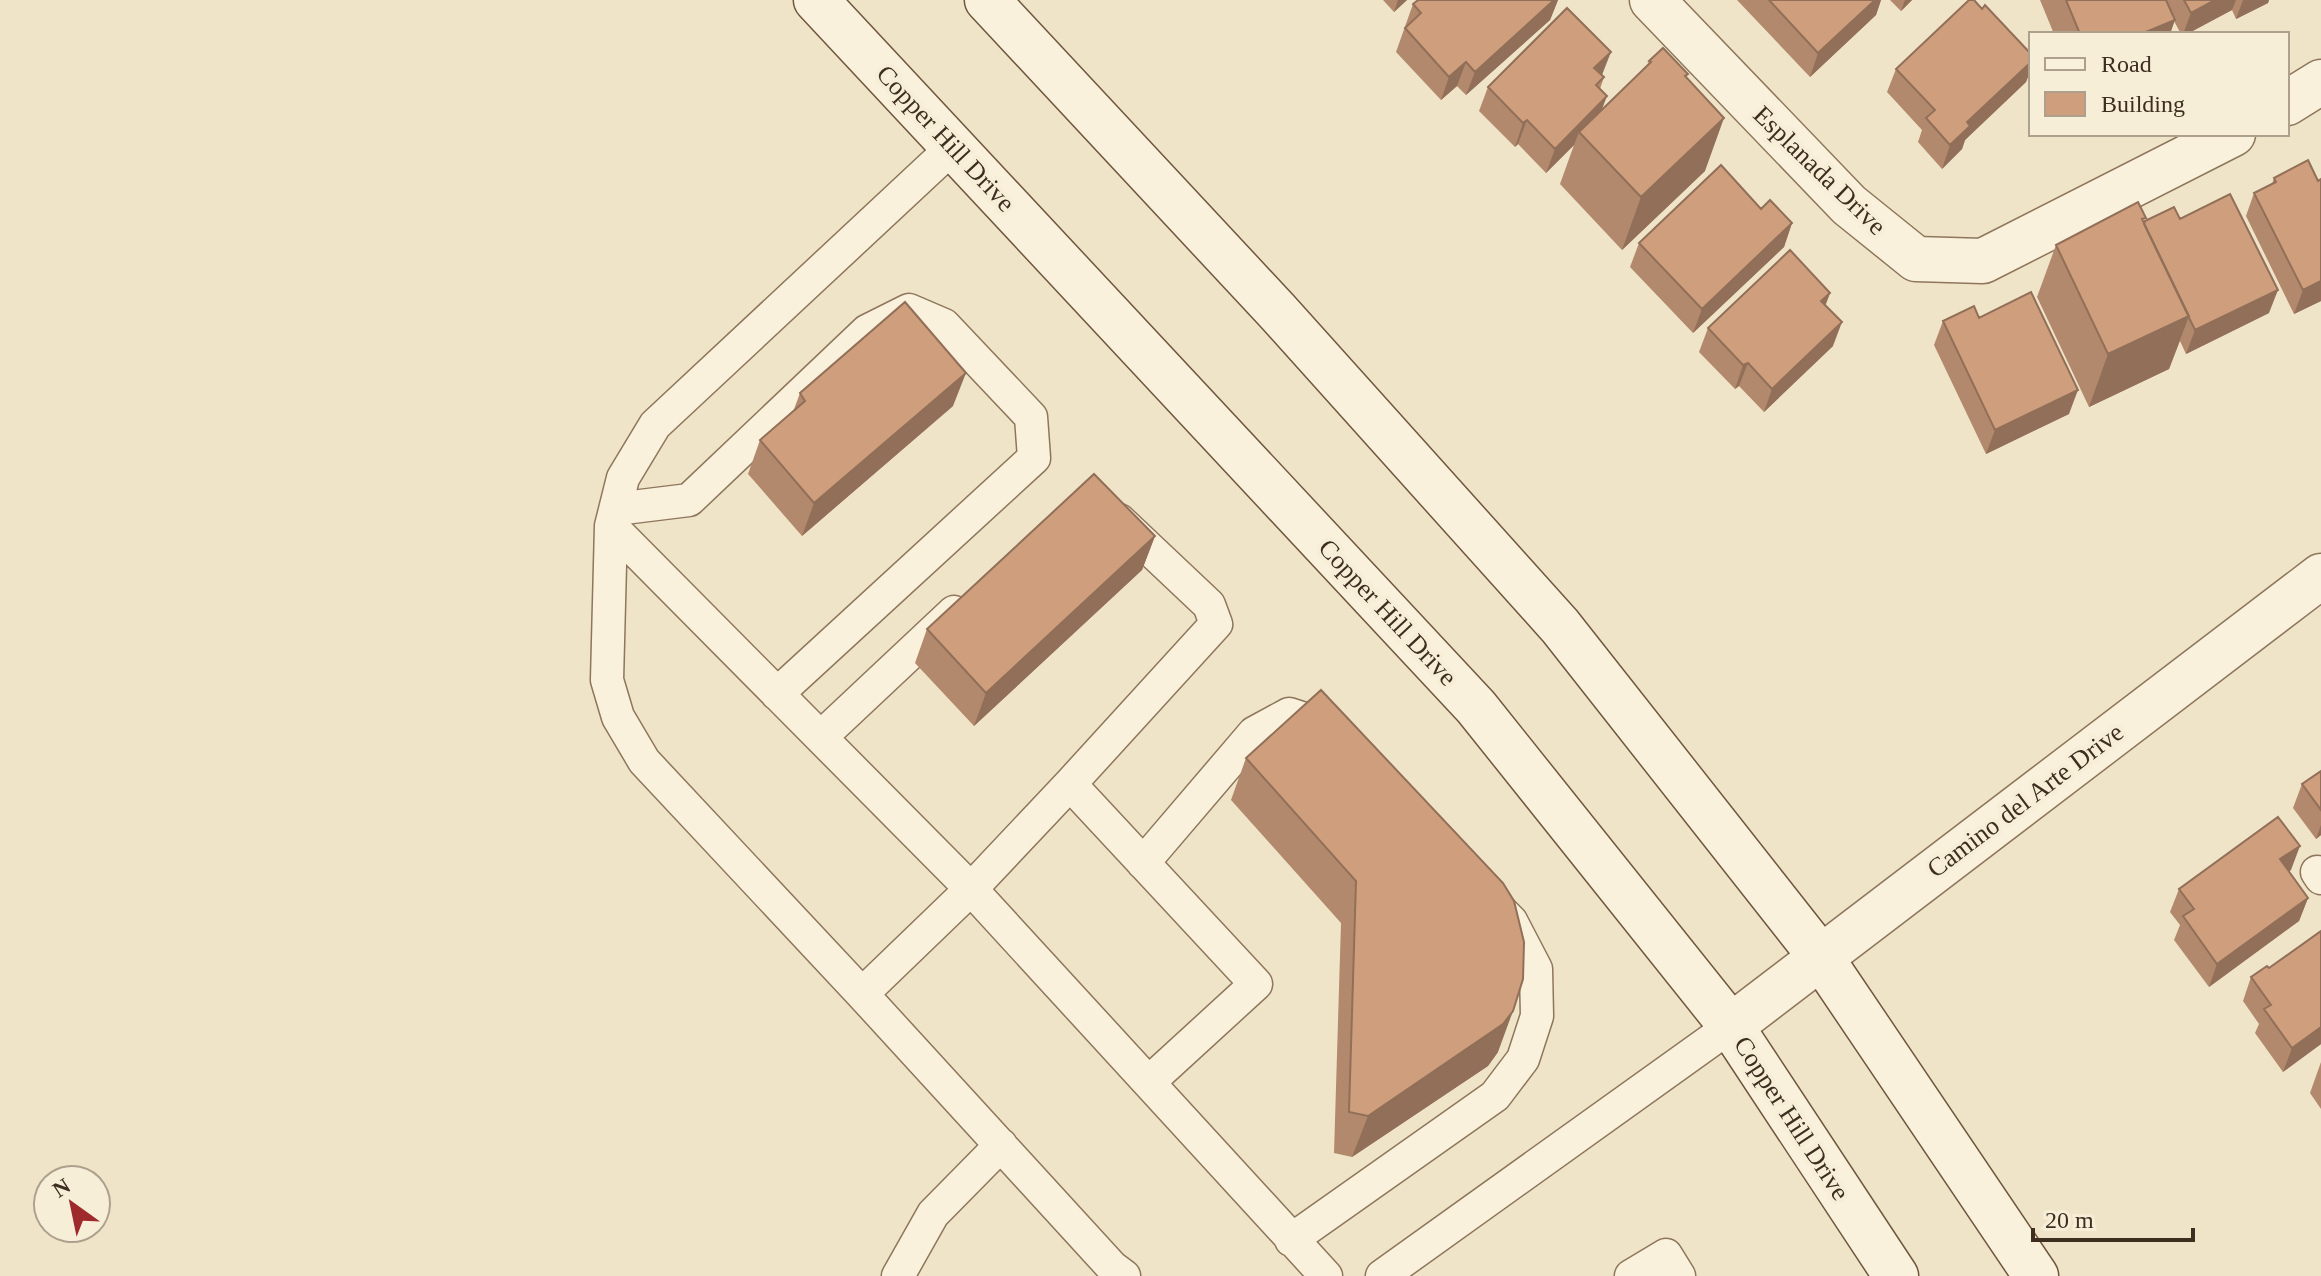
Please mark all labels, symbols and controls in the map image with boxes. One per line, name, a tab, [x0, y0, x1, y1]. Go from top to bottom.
legend	[2029, 32, 2289, 136]
text: Road	[2101, 51, 2152, 77]
street label: Copper Hill Drive	[871, 59, 1021, 217]
text: Building	[2101, 91, 2185, 117]
street label: Esplanada Drive	[1748, 100, 1892, 241]
street label: Copper Hill Drive	[1313, 533, 1463, 691]
street label: Camino del Arte Drive	[1922, 717, 2129, 883]
street label: Copper Hill Drive	[1728, 1031, 1855, 1206]
north arrow	[32, 1164, 112, 1244]
text: N	[48, 1173, 75, 1202]
scale bar	[2033, 1192, 2193, 1242]
text: 20 m	[2045, 1207, 2094, 1233]

